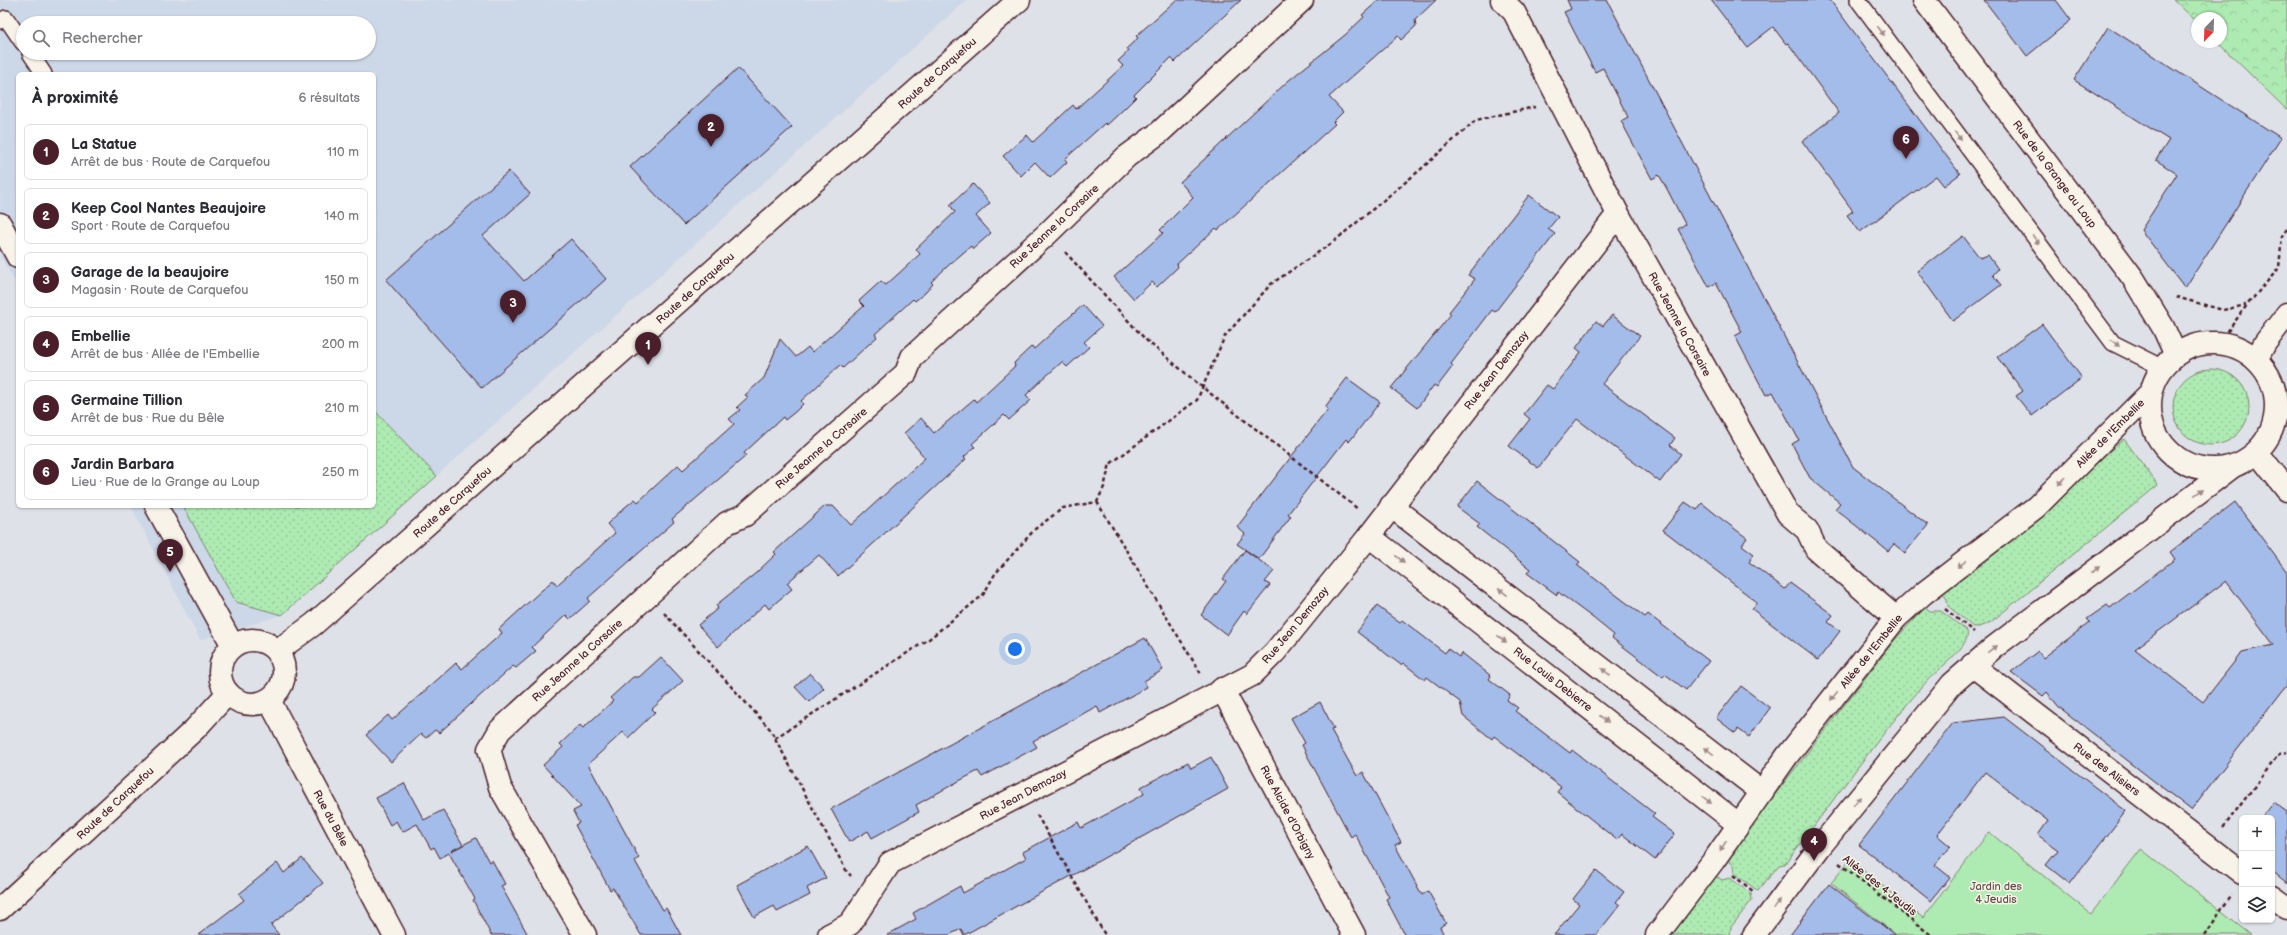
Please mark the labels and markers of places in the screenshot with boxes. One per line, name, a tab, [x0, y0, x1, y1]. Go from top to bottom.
pin: 2	[698, 114, 724, 147]
pin: 6	[1893, 126, 1919, 159]
pin: 3	[500, 290, 526, 323]
pin: 1	[635, 332, 661, 365]
pin: 5	[157, 539, 183, 572]
pin: 4	[1801, 828, 1827, 861]

